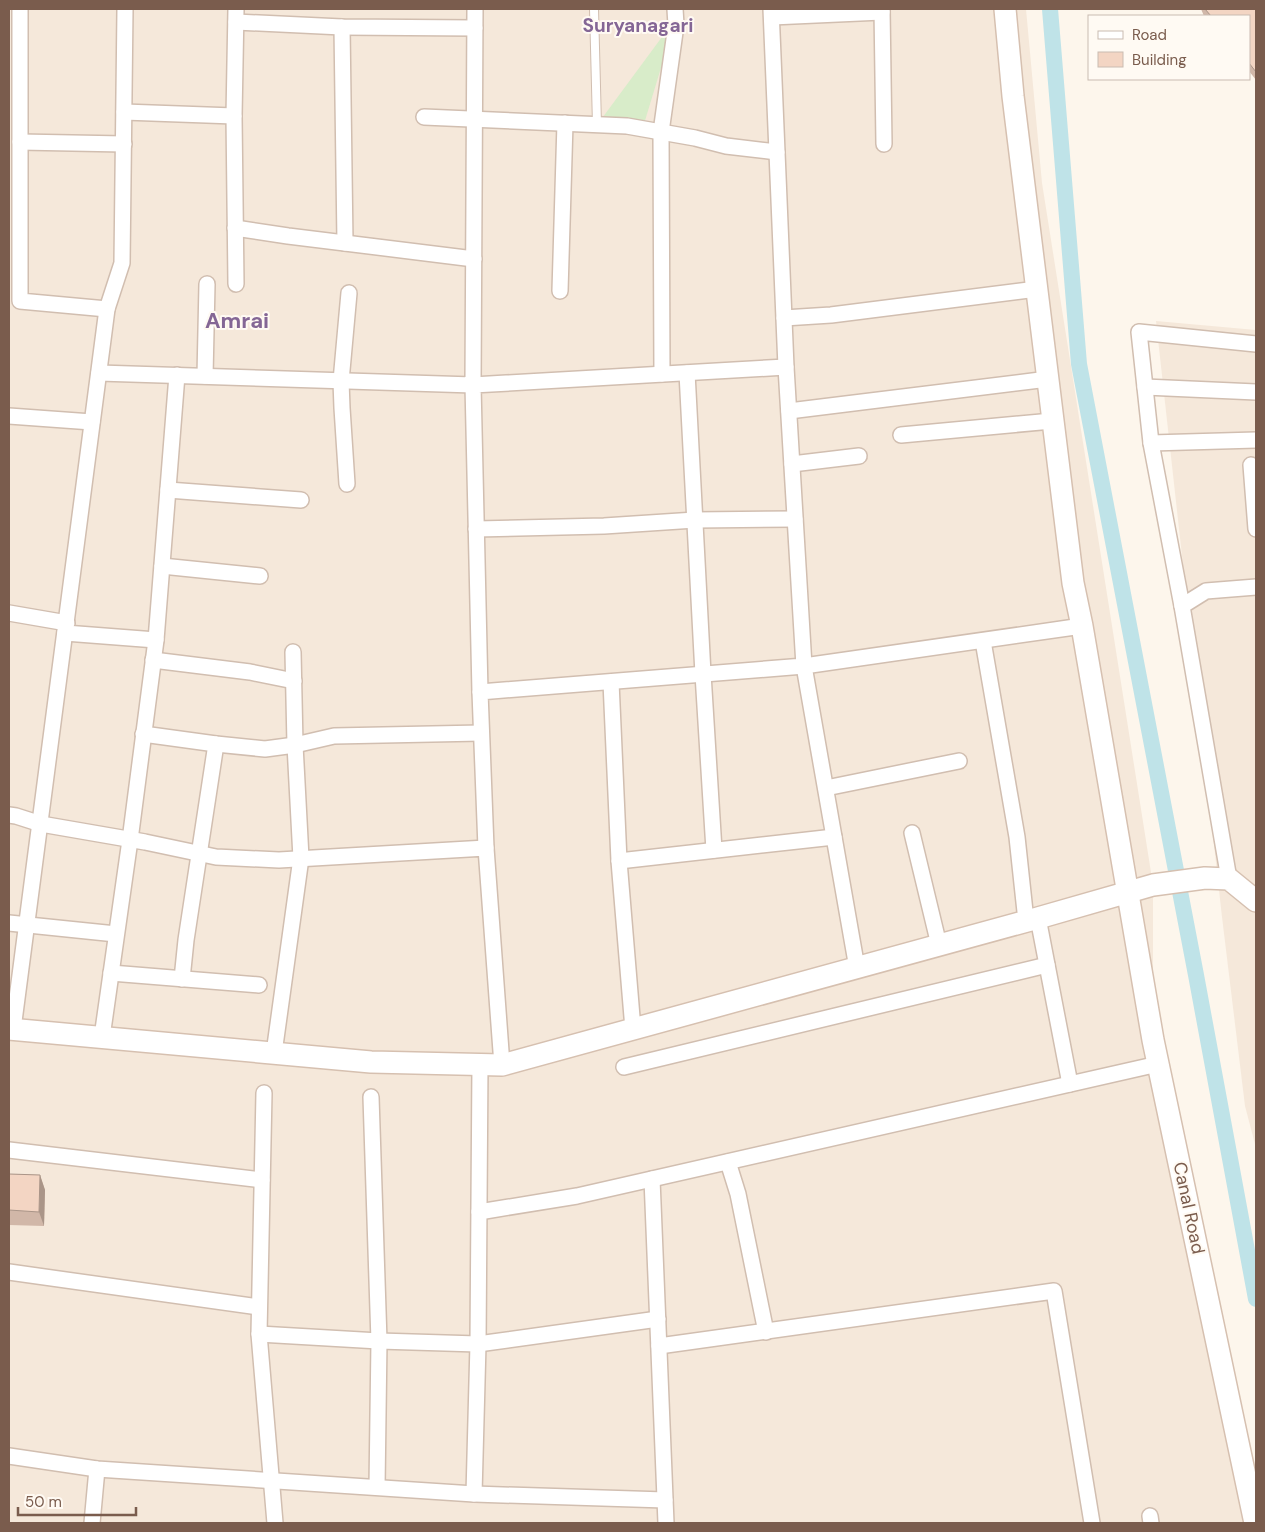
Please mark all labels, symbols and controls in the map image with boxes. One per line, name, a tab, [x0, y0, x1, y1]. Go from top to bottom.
district label: Suryanagari	[582, 13, 694, 38]
legend	[1088, 15, 1250, 80]
text: Road	[1132, 25, 1167, 45]
text: Building	[1132, 50, 1187, 70]
district label: Amrai	[205, 306, 269, 335]
street label: Canal Road	[1168, 1160, 1210, 1256]
scale bar	[18, 1484, 135, 1516]
text: 50 m	[25, 1492, 62, 1512]

